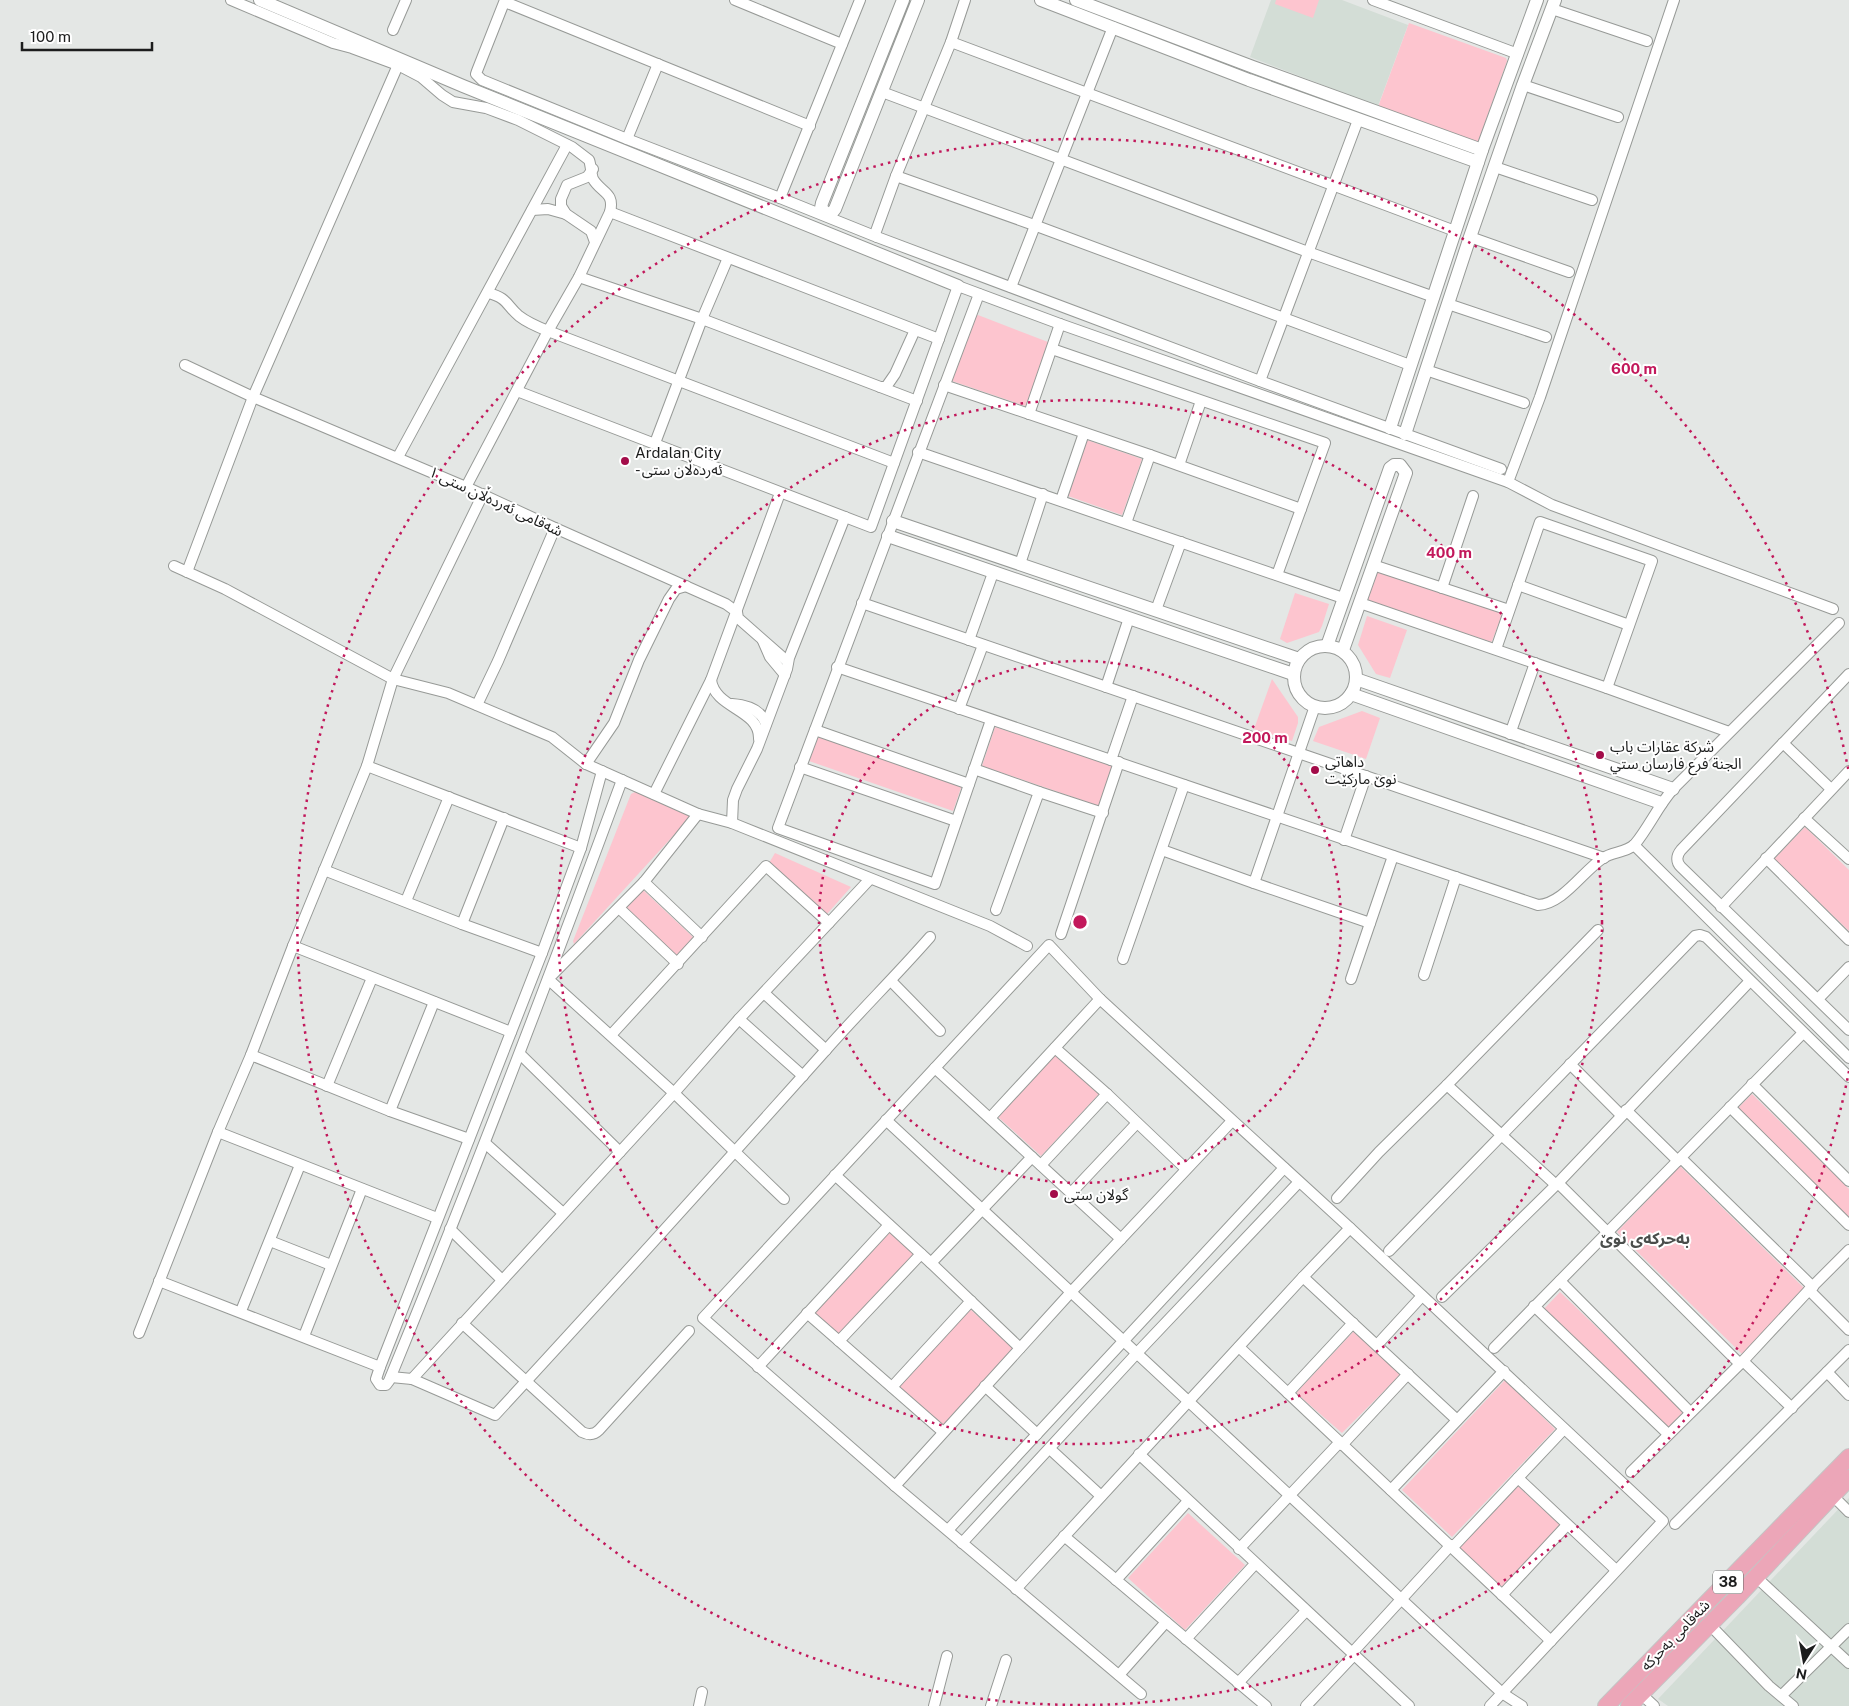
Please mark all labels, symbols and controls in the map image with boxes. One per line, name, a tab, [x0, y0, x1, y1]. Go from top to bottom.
scale bar	[22, 20, 152, 52]
text: 100 m	[30, 28, 71, 45]
text: 600 m	[1611, 360, 1657, 377]
place label: Ardalan City - ئەردەڵان ستی	[635, 444, 723, 479]
marker: Ardalan City - ئەردەڵان ستی	[619, 455, 631, 467]
street label: شەقامی ئەردەڵان ستی ١	[426, 460, 567, 540]
text: 400 m	[1426, 544, 1472, 561]
text: 200 m	[1242, 729, 1288, 746]
place label: شرکة عقارات باب الجنة فرع فارسان ستي	[1610, 738, 1742, 776]
marker: شرکة عقارات باب الجنة فرع فارسان ستي	[1594, 749, 1606, 761]
place label: داهاتی نوێ مارکێت	[1325, 753, 1396, 788]
marker: داهاتی نوێ مارکێت	[1309, 764, 1321, 776]
centre of rings	[1071, 913, 1089, 931]
place label: گولان ستی	[1064, 1186, 1129, 1204]
marker: گولان ستی	[1048, 1188, 1060, 1200]
district label: بەحرکەی نوێ	[1600, 1229, 1690, 1248]
road number: 38	[1713, 1570, 1743, 1594]
street label: شەقامی بەحرکە	[1637, 1596, 1714, 1675]
north arrow	[1779, 1636, 1829, 1686]
text: N	[1795, 1665, 1808, 1683]

